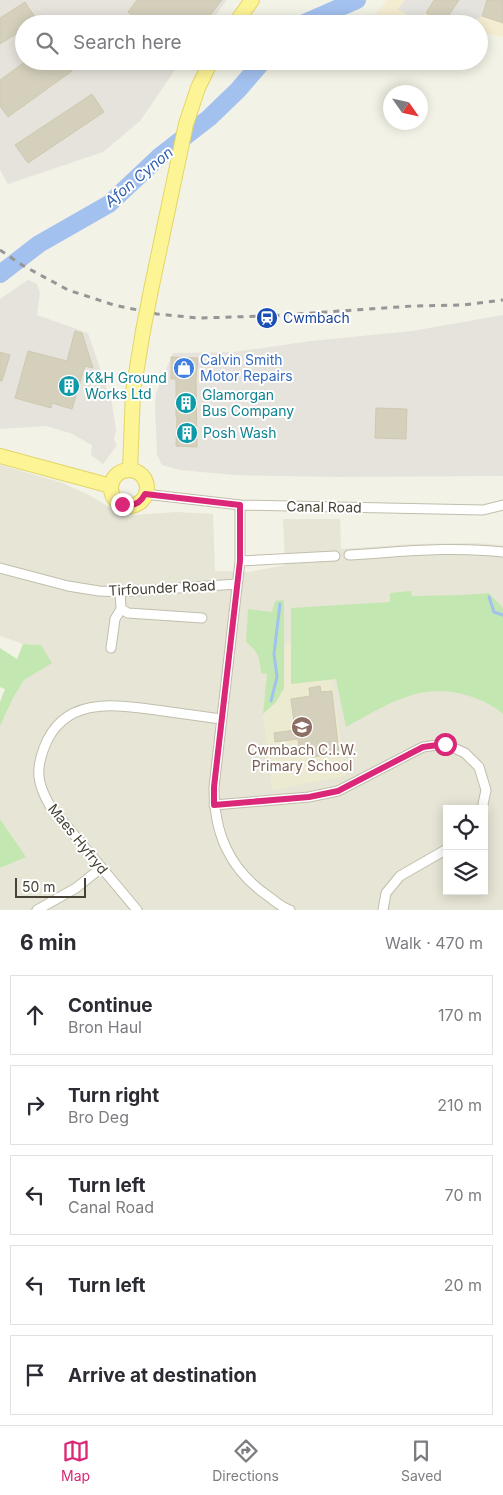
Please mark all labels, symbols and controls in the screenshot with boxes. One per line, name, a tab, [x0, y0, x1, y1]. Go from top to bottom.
search box	[15, 15, 488, 70]
icon: search	[33, 29, 61, 57]
text: Search here	[73, 31, 182, 54]
north arrow	[383, 85, 428, 130]
water label: Afon Cynon	[100, 142, 177, 211]
station icon: Cwmbach	[255, 306, 279, 330]
place label: Cwmbach	[283, 309, 350, 326]
place label: Calvin Smith Motor Repairs	[200, 351, 293, 384]
shop icon: Calvin Smith Motor Repairs	[172, 356, 196, 380]
place label: K&H Ground Works Ltd	[85, 369, 167, 402]
building icon: K&H Ground Works Ltd	[57, 374, 81, 398]
place label: Glamorgan Bus Company	[202, 386, 294, 419]
building icon: Glamorgan Bus Company	[174, 391, 198, 415]
building icon: Posh Wash	[175, 421, 199, 445]
place label: Posh Wash	[203, 424, 276, 441]
route end	[111, 493, 134, 516]
street label: Canal Road	[286, 497, 362, 516]
street label: Tirfounder Road	[108, 576, 216, 599]
school or university icon: Cwmbach C.I.W. Primary School	[290, 715, 314, 739]
route start	[434, 733, 457, 756]
place label: Cwmbach C.I.W. Primary School	[247, 741, 357, 774]
street label: Maes Hyfryd	[45, 800, 112, 877]
map controls	[443, 805, 488, 895]
button: locate	[443, 805, 488, 850]
button: layers	[443, 850, 488, 895]
scale bar	[15, 875, 86, 898]
text: 50 m	[22, 878, 56, 895]
text: 6 min	[20, 930, 77, 955]
text: Walk · 470 m	[385, 933, 483, 953]
text: Continue	[68, 994, 153, 1017]
icon: ahead	[21, 1001, 49, 1029]
text: 170 m	[438, 1005, 482, 1025]
text: Bron Haul	[68, 1017, 142, 1037]
text: Turn right	[68, 1084, 159, 1107]
icon: right	[21, 1091, 49, 1119]
text: 210 m	[437, 1095, 482, 1115]
text: Bro Deg	[68, 1107, 129, 1127]
text: Turn left	[68, 1174, 146, 1197]
icon: left	[21, 1181, 49, 1209]
text: 70 m	[445, 1185, 482, 1205]
text: Canal Road	[68, 1197, 154, 1217]
icon: left	[21, 1271, 49, 1299]
text: Turn left	[68, 1274, 146, 1297]
text: 20 m	[444, 1275, 482, 1295]
icon: arrive	[21, 1361, 49, 1389]
text: Arrive at destination	[68, 1364, 257, 1387]
tab: Map	[61, 1437, 90, 1484]
tab: Directions	[212, 1437, 279, 1484]
tab: Saved	[401, 1437, 442, 1484]

